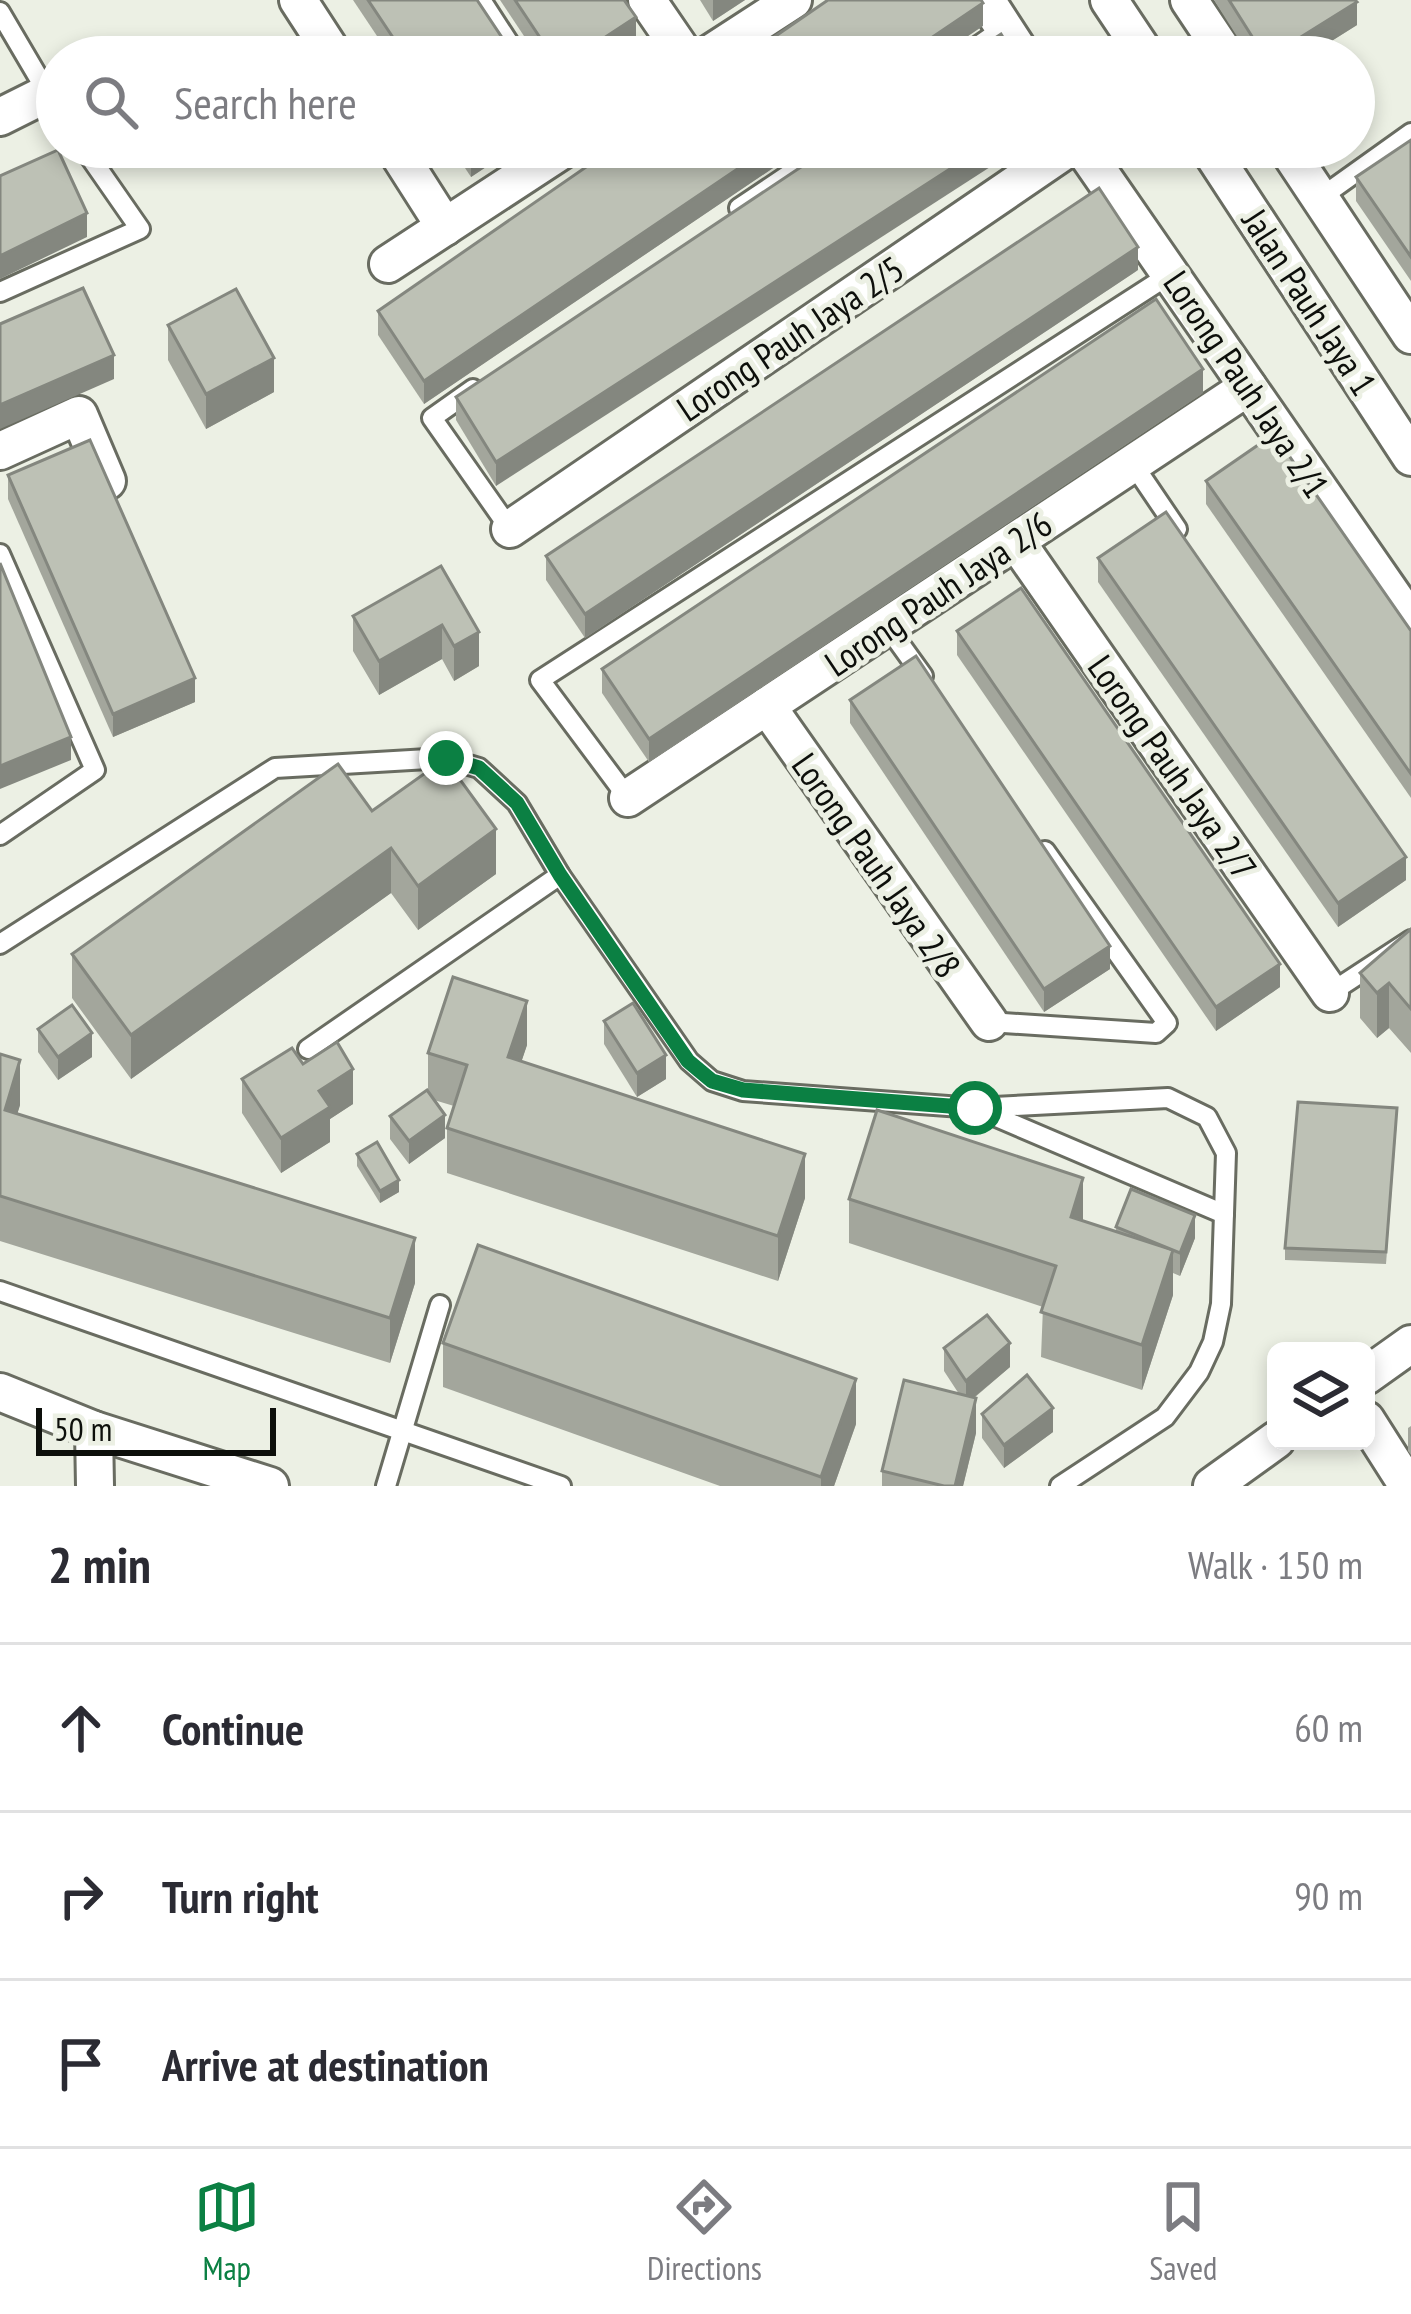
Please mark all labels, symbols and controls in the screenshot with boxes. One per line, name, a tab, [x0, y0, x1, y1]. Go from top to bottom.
search box	[36, 36, 1375, 168]
icon: search	[78, 69, 144, 135]
text: Search here	[174, 73, 357, 131]
street label: Jalan Pauh Jaya 1	[1232, 199, 1388, 404]
street label: Lorong Pauh Jaya 2/5	[668, 245, 912, 431]
street label: Lorong Pauh Jaya 2/1	[1154, 262, 1340, 506]
street label: Lorong Pauh Jaya 2/6	[816, 500, 1060, 686]
street label: Lorong Pauh Jaya 2/7	[1078, 645, 1268, 889]
route end	[419, 731, 473, 785]
street label: Lorong Pauh Jaya 2/8	[782, 743, 972, 987]
route start	[948, 1081, 1002, 1135]
map controls	[1267, 1342, 1375, 1450]
button: layers	[1267, 1342, 1375, 1450]
scale bar	[36, 1402, 276, 1455]
text: 50 m	[54, 1407, 112, 1450]
text: 2 min	[48, 1531, 151, 1597]
text: Walk · 150 m	[1188, 1539, 1363, 1590]
icon: ahead	[48, 1695, 114, 1761]
text: Continue	[162, 1699, 304, 1757]
text: 60 m	[1294, 1702, 1363, 1753]
icon: right	[48, 1863, 114, 1929]
text: Turn right	[162, 1867, 319, 1925]
text: 90 m	[1294, 1870, 1363, 1921]
icon: arrive	[48, 2031, 114, 2097]
text: Arrive at destination	[162, 2035, 489, 2093]
tab: Map	[194, 2174, 260, 2289]
tab: Directions	[647, 2174, 762, 2289]
tab: Saved	[1149, 2174, 1217, 2289]

